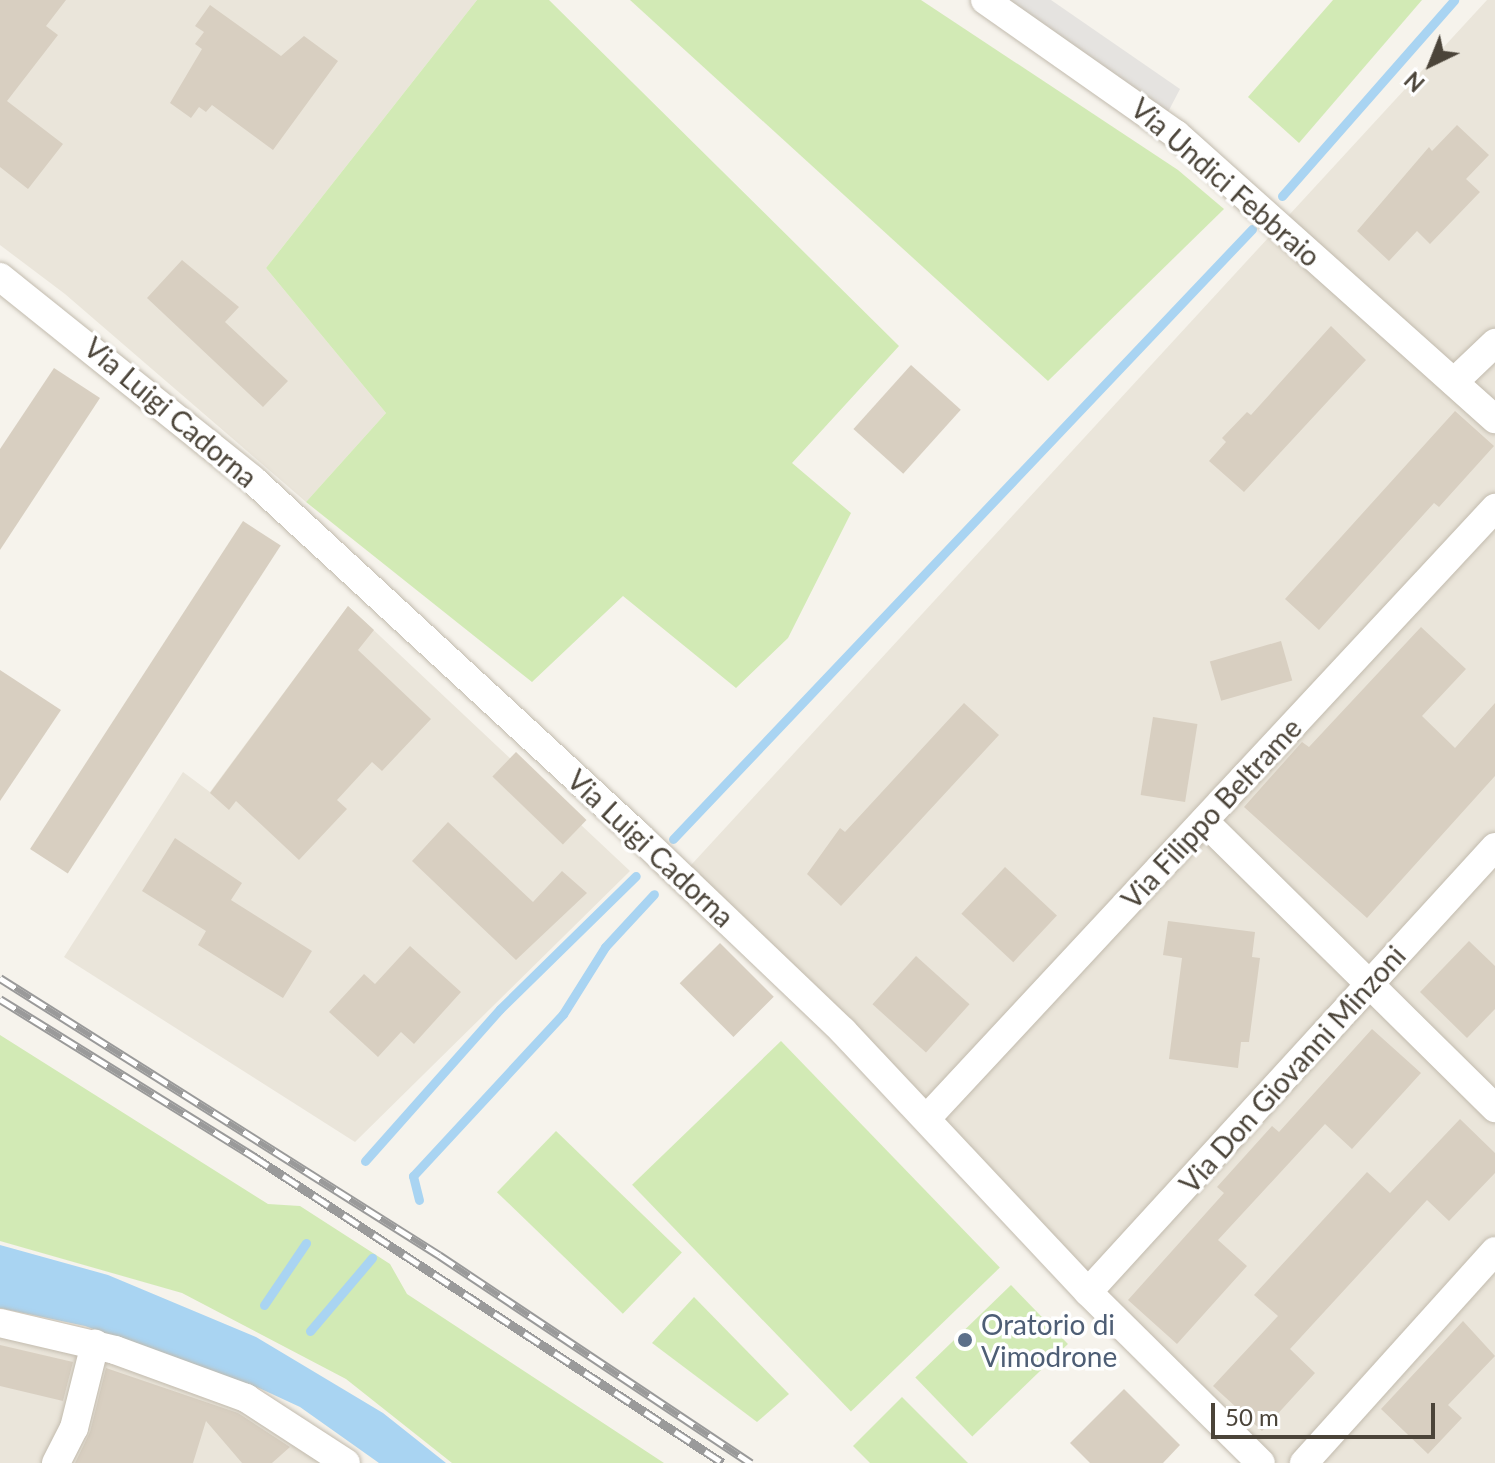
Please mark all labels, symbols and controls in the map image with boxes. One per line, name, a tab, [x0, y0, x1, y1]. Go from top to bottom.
north arrow	[1391, 24, 1471, 104]
text: N	[1399, 66, 1430, 98]
street label: Via Undici Febbraio	[1125, 91, 1327, 273]
street label: Via Luigi Cadorna	[78, 330, 264, 494]
street label: Via Filippo Beltrame	[1114, 711, 1308, 915]
street label: Via Luigi Cadorna	[561, 762, 741, 934]
street label: Via Don Giovanni Minzoni	[1172, 938, 1412, 1200]
place label: Oratorio di Vimodrone	[981, 1307, 1117, 1373]
marker: Oratorio di Vimodrone	[956, 1331, 974, 1349]
scale bar	[1215, 1387, 1439, 1437]
text: 50 m	[1225, 1402, 1279, 1431]

